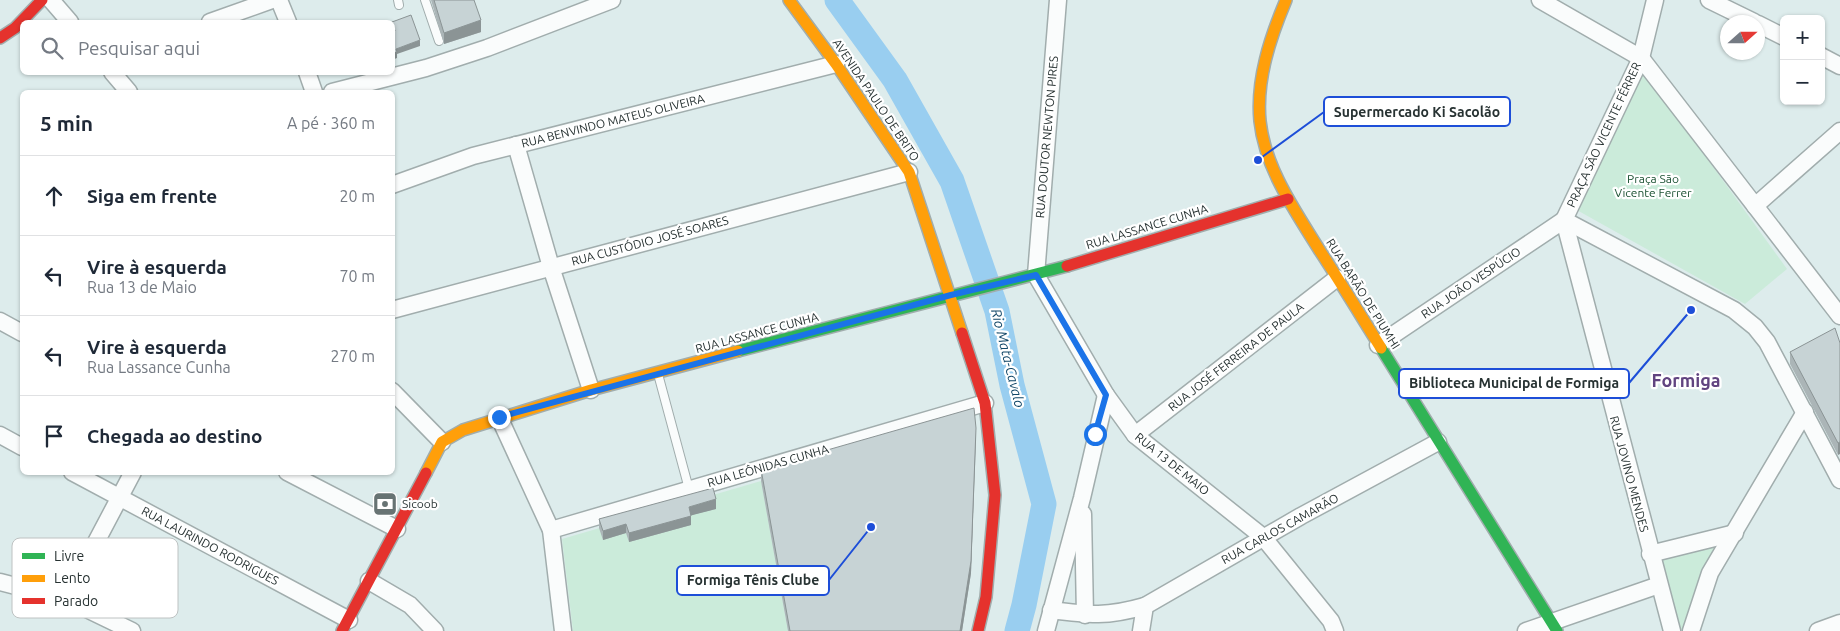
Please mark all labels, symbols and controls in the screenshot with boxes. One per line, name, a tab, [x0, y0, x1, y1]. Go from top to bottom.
north arrow	[1720, 15, 1765, 60]
map controls	[1780, 15, 1825, 105]
button: +	[1780, 15, 1825, 60]
search box	[20, 20, 395, 75]
icon: search	[38, 34, 66, 62]
street label: AVENIDA PAULO DE BRITO	[831, 36, 922, 163]
text: Pesquisar aqui	[78, 37, 200, 59]
street label: RUA DOUTOR NEWTON PIRES	[1033, 55, 1060, 219]
street label: PRAÇA SÃO VICENTE FÉRRER	[1564, 60, 1643, 209]
button: −	[1780, 60, 1825, 105]
street label: RUA BENVINDO MATEUS OLIVEIRA	[520, 91, 706, 150]
callout: Supermercado Ki Sacolão	[1324, 97, 1510, 126]
text: Supermercado Ki Sacolão	[1334, 104, 1500, 120]
text: 5 min	[40, 111, 93, 135]
text: A pé · 360 m	[287, 114, 375, 132]
park label: Praça São Vicente Ferrer	[1614, 172, 1692, 199]
icon: ahead	[40, 182, 68, 210]
text: Siga em frente	[87, 185, 217, 207]
text: 20 m	[339, 187, 375, 205]
street label: RUA LASSANCE CUNHA	[1084, 202, 1210, 251]
street label: RUA CUSTÓDIO JOSÉ SOARES	[570, 213, 730, 268]
street label: RUA BARÃO DE PIUMHI	[1324, 236, 1403, 351]
street label: RUA JOÃO VESPÚCIO	[1419, 245, 1523, 321]
text: Vire à esquerda	[87, 256, 227, 278]
icon: left	[40, 262, 68, 290]
text: 70 m	[339, 267, 375, 285]
text: Rua 13 de Maio	[87, 278, 197, 296]
street label: RUA JOSÉ FERREIRA DE PAULA	[1165, 300, 1306, 414]
water label: Rio Mata-Cavalo	[988, 307, 1028, 409]
street label: RUA LASSANCE CUNHA	[694, 310, 820, 355]
text: Vire à esquerda	[87, 336, 227, 358]
icon: left	[40, 342, 68, 370]
text: 270 m	[330, 347, 375, 365]
text: Rua Lassance Cunha	[87, 358, 231, 376]
callout: Biblioteca Municipal de Formiga	[1399, 369, 1629, 398]
district label: Formiga	[1651, 370, 1721, 390]
text: Biblioteca Municipal de Formiga	[1409, 375, 1619, 391]
route end	[488, 406, 511, 429]
street label: RUA JOVINO MENDES	[1608, 414, 1651, 533]
icon: arrive	[40, 422, 68, 450]
route start	[1084, 423, 1107, 446]
text: Chegada ao destino	[87, 425, 263, 447]
street label: RUA 13 DE MAIO	[1133, 430, 1212, 497]
street label: RUA LEÔNIDAS CUNHA	[706, 442, 830, 489]
bank icon: Sicoob	[372, 491, 398, 517]
street label: RUA CARLOS CAMARÃO	[1219, 491, 1340, 566]
place label: Sicoob	[402, 497, 438, 510]
street label: RUA LAURINDO RODRIGUES	[140, 504, 281, 587]
legend	[12, 538, 178, 618]
text: Livre	[54, 548, 84, 564]
callout: Formiga Tênis Clube	[677, 566, 829, 595]
text: Lento	[54, 570, 91, 586]
text: Formiga Tênis Clube	[687, 572, 819, 588]
text: Parado	[54, 593, 98, 609]

